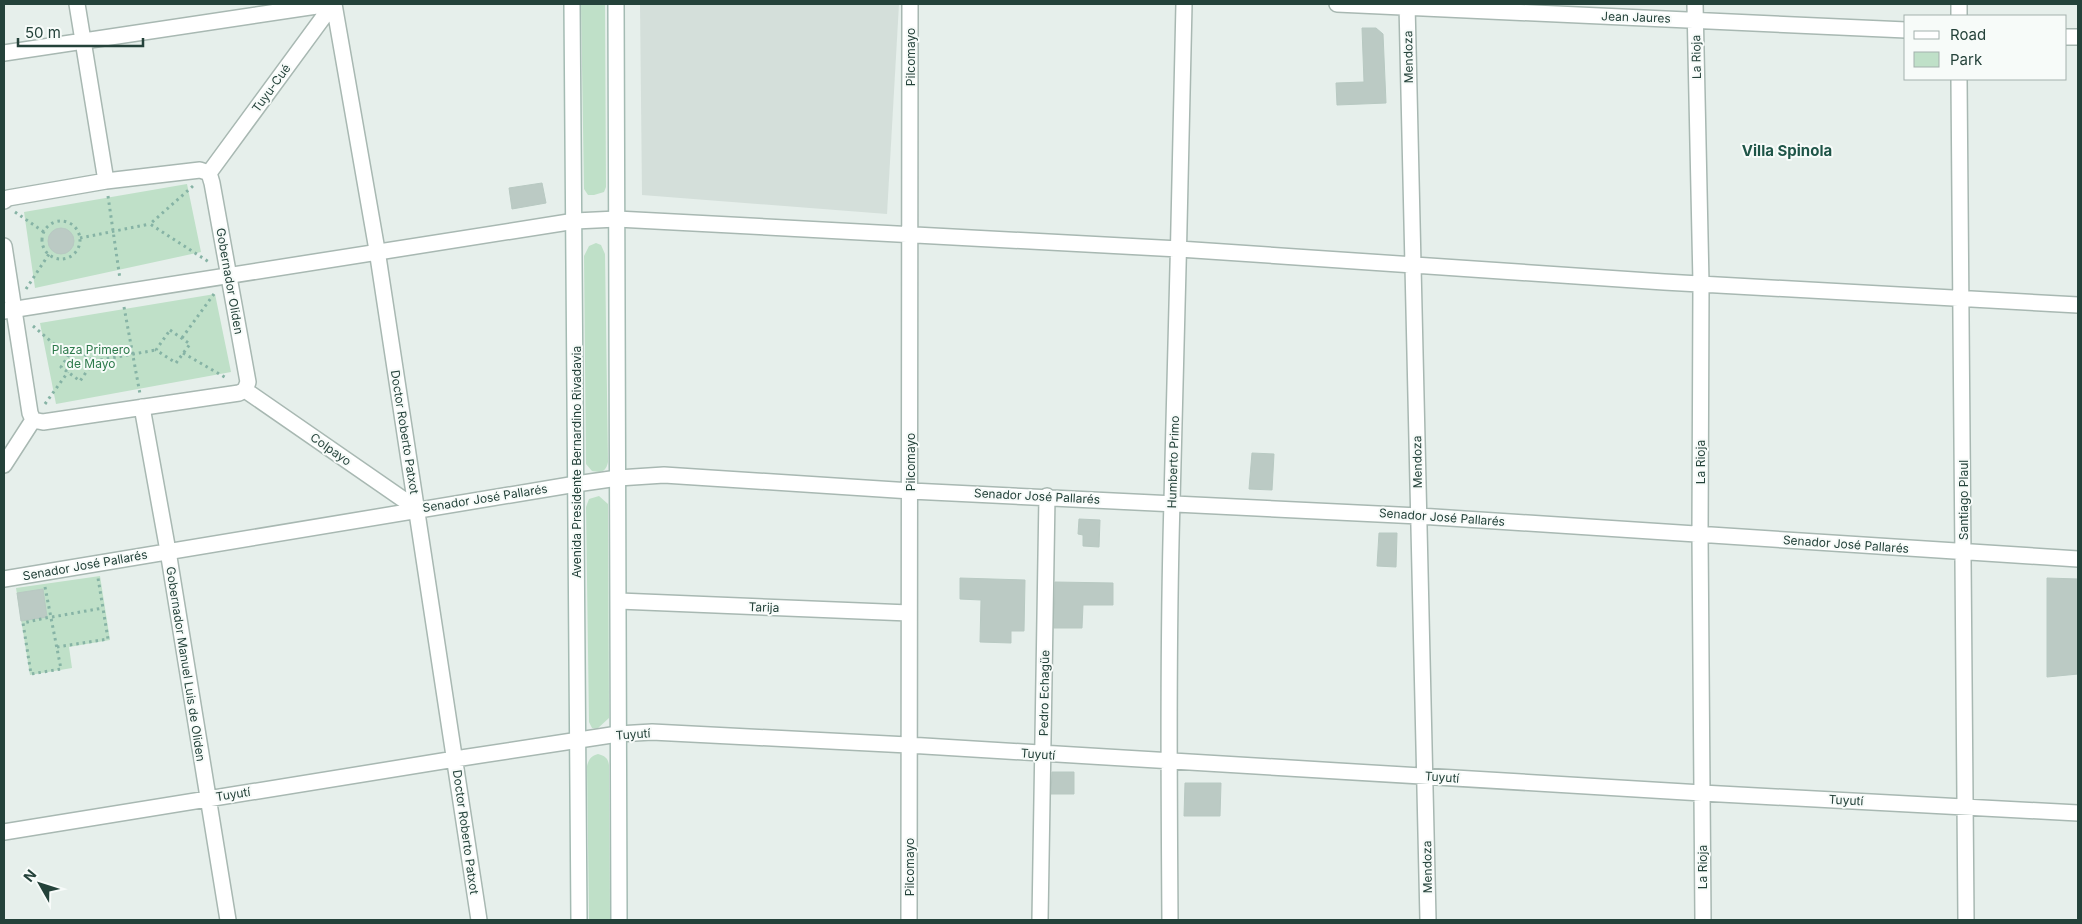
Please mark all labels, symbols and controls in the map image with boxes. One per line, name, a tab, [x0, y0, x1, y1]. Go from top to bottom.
street label: Jean Jaures	[1601, 8, 1671, 26]
scale bar	[18, 15, 142, 47]
legend	[1904, 15, 2067, 80]
text: 50 m	[25, 23, 61, 42]
text: Road	[1950, 25, 1986, 44]
street label: Pilcomayo	[903, 28, 918, 86]
street label: Mendoza	[1400, 31, 1416, 83]
street label: La Rioja	[1688, 35, 1704, 79]
text: Park	[1950, 50, 1983, 69]
street label: Tuyu-Cué	[249, 61, 293, 115]
district label: Villa Spinola	[1742, 141, 1832, 160]
street label: Gobernador Oliden	[213, 227, 247, 335]
park label: Plaza Primero de Mayo	[52, 342, 130, 371]
street label: Avenida Presidente Bernardino Rivadavia	[569, 346, 584, 578]
street label: Doctor Roberto Patxot	[388, 369, 422, 495]
street label: Humberto Primo	[1164, 415, 1182, 509]
street label: Colpayo	[308, 429, 354, 469]
street label: Pilcomayo	[903, 433, 918, 491]
street label: Mendoza	[1409, 436, 1425, 488]
street label: La Rioja	[1693, 440, 1708, 484]
street label: Santiago Plaul	[1956, 460, 1971, 540]
street label: Senador José Pallarés	[421, 481, 549, 515]
street label: Senador José Pallarés	[974, 485, 1100, 507]
street label: Senador José Pallarés	[1378, 505, 1506, 529]
street label: Senador José Pallarés	[1782, 532, 1910, 556]
street label: Senador José Pallarés	[22, 547, 148, 583]
street label: Gobernador Manuel Luis de Oliden	[163, 565, 209, 763]
street label: Tarija	[748, 599, 780, 615]
street label: Pedro Echagüe	[1036, 650, 1052, 736]
street label: Tuyutí	[615, 725, 651, 743]
street label: Tuyutí	[1020, 745, 1056, 763]
street label: Tuyutí	[1424, 768, 1460, 786]
street label: Doctor Roberto Patxot	[450, 769, 482, 895]
street label: Tuyutí	[215, 784, 251, 804]
street label: Tuyutí	[1828, 792, 1864, 808]
street label: Pilcomayo	[902, 838, 917, 896]
street label: Mendoza	[1419, 841, 1435, 893]
street label: La Rioja	[1695, 845, 1710, 889]
north arrow	[15, 859, 65, 909]
text: N	[20, 866, 39, 885]

